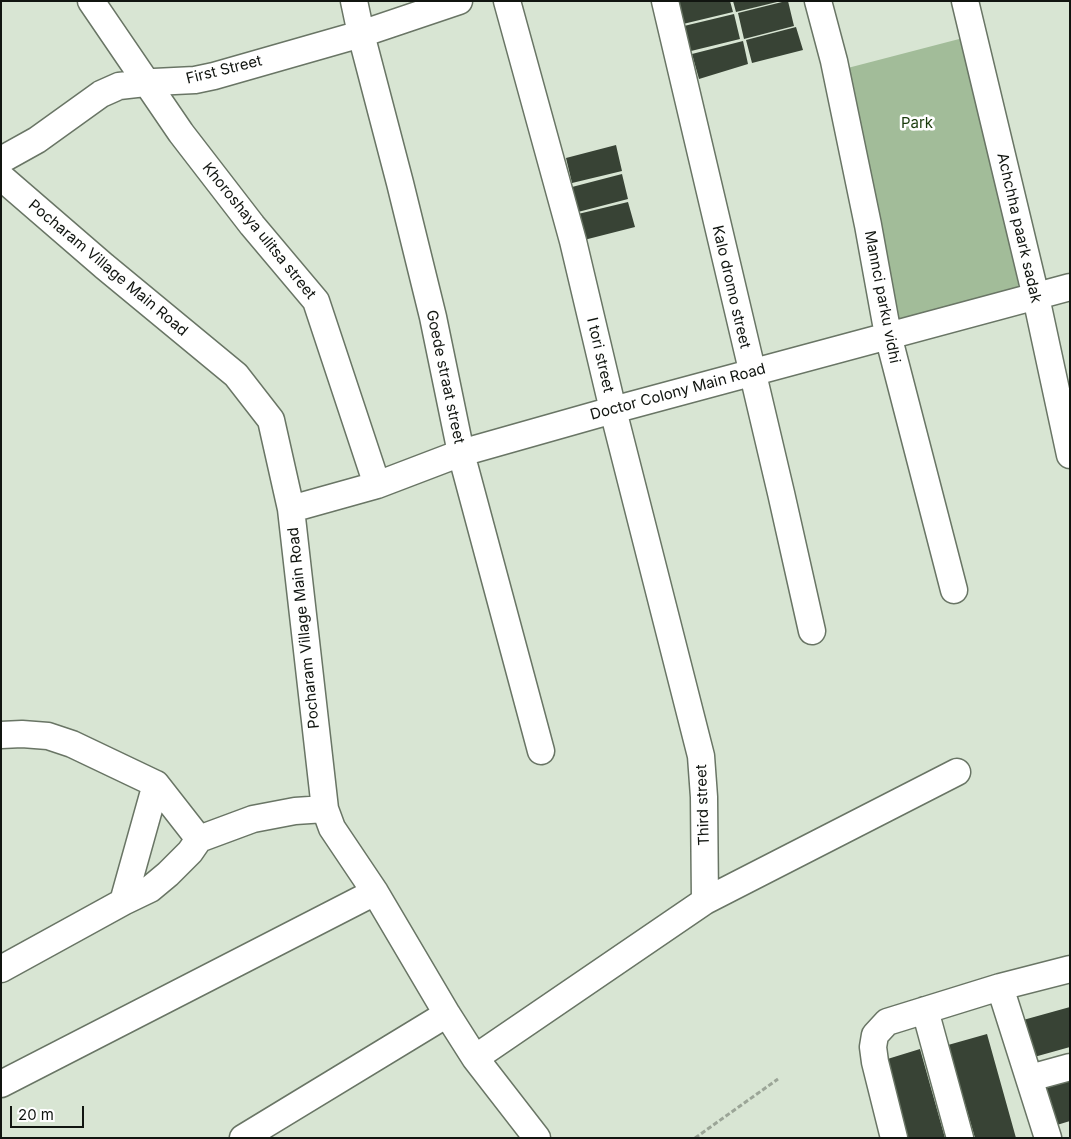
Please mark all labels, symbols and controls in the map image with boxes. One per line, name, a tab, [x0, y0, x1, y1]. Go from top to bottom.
street label: First Street	[184, 52, 264, 88]
park label: Park	[901, 114, 933, 132]
street label: Achchha paark sadak	[993, 151, 1045, 305]
street label: Khoroshaya ulitsa street	[198, 159, 320, 303]
street label: Pocharam Village Main Road	[25, 196, 191, 340]
street label: Kalo dromo street	[708, 224, 754, 350]
street label: Mannci parku vidhi	[860, 229, 904, 365]
street label: Goede straat street	[422, 309, 468, 445]
street label: I tori street	[583, 316, 617, 394]
street label: Doctor Colony Main Road	[588, 360, 768, 424]
street label: Pocharam Village Main Road	[284, 526, 324, 730]
street label: Third street	[693, 764, 713, 846]
scale bar	[12, 1096, 86, 1128]
text: 20 m	[18, 1105, 54, 1124]

